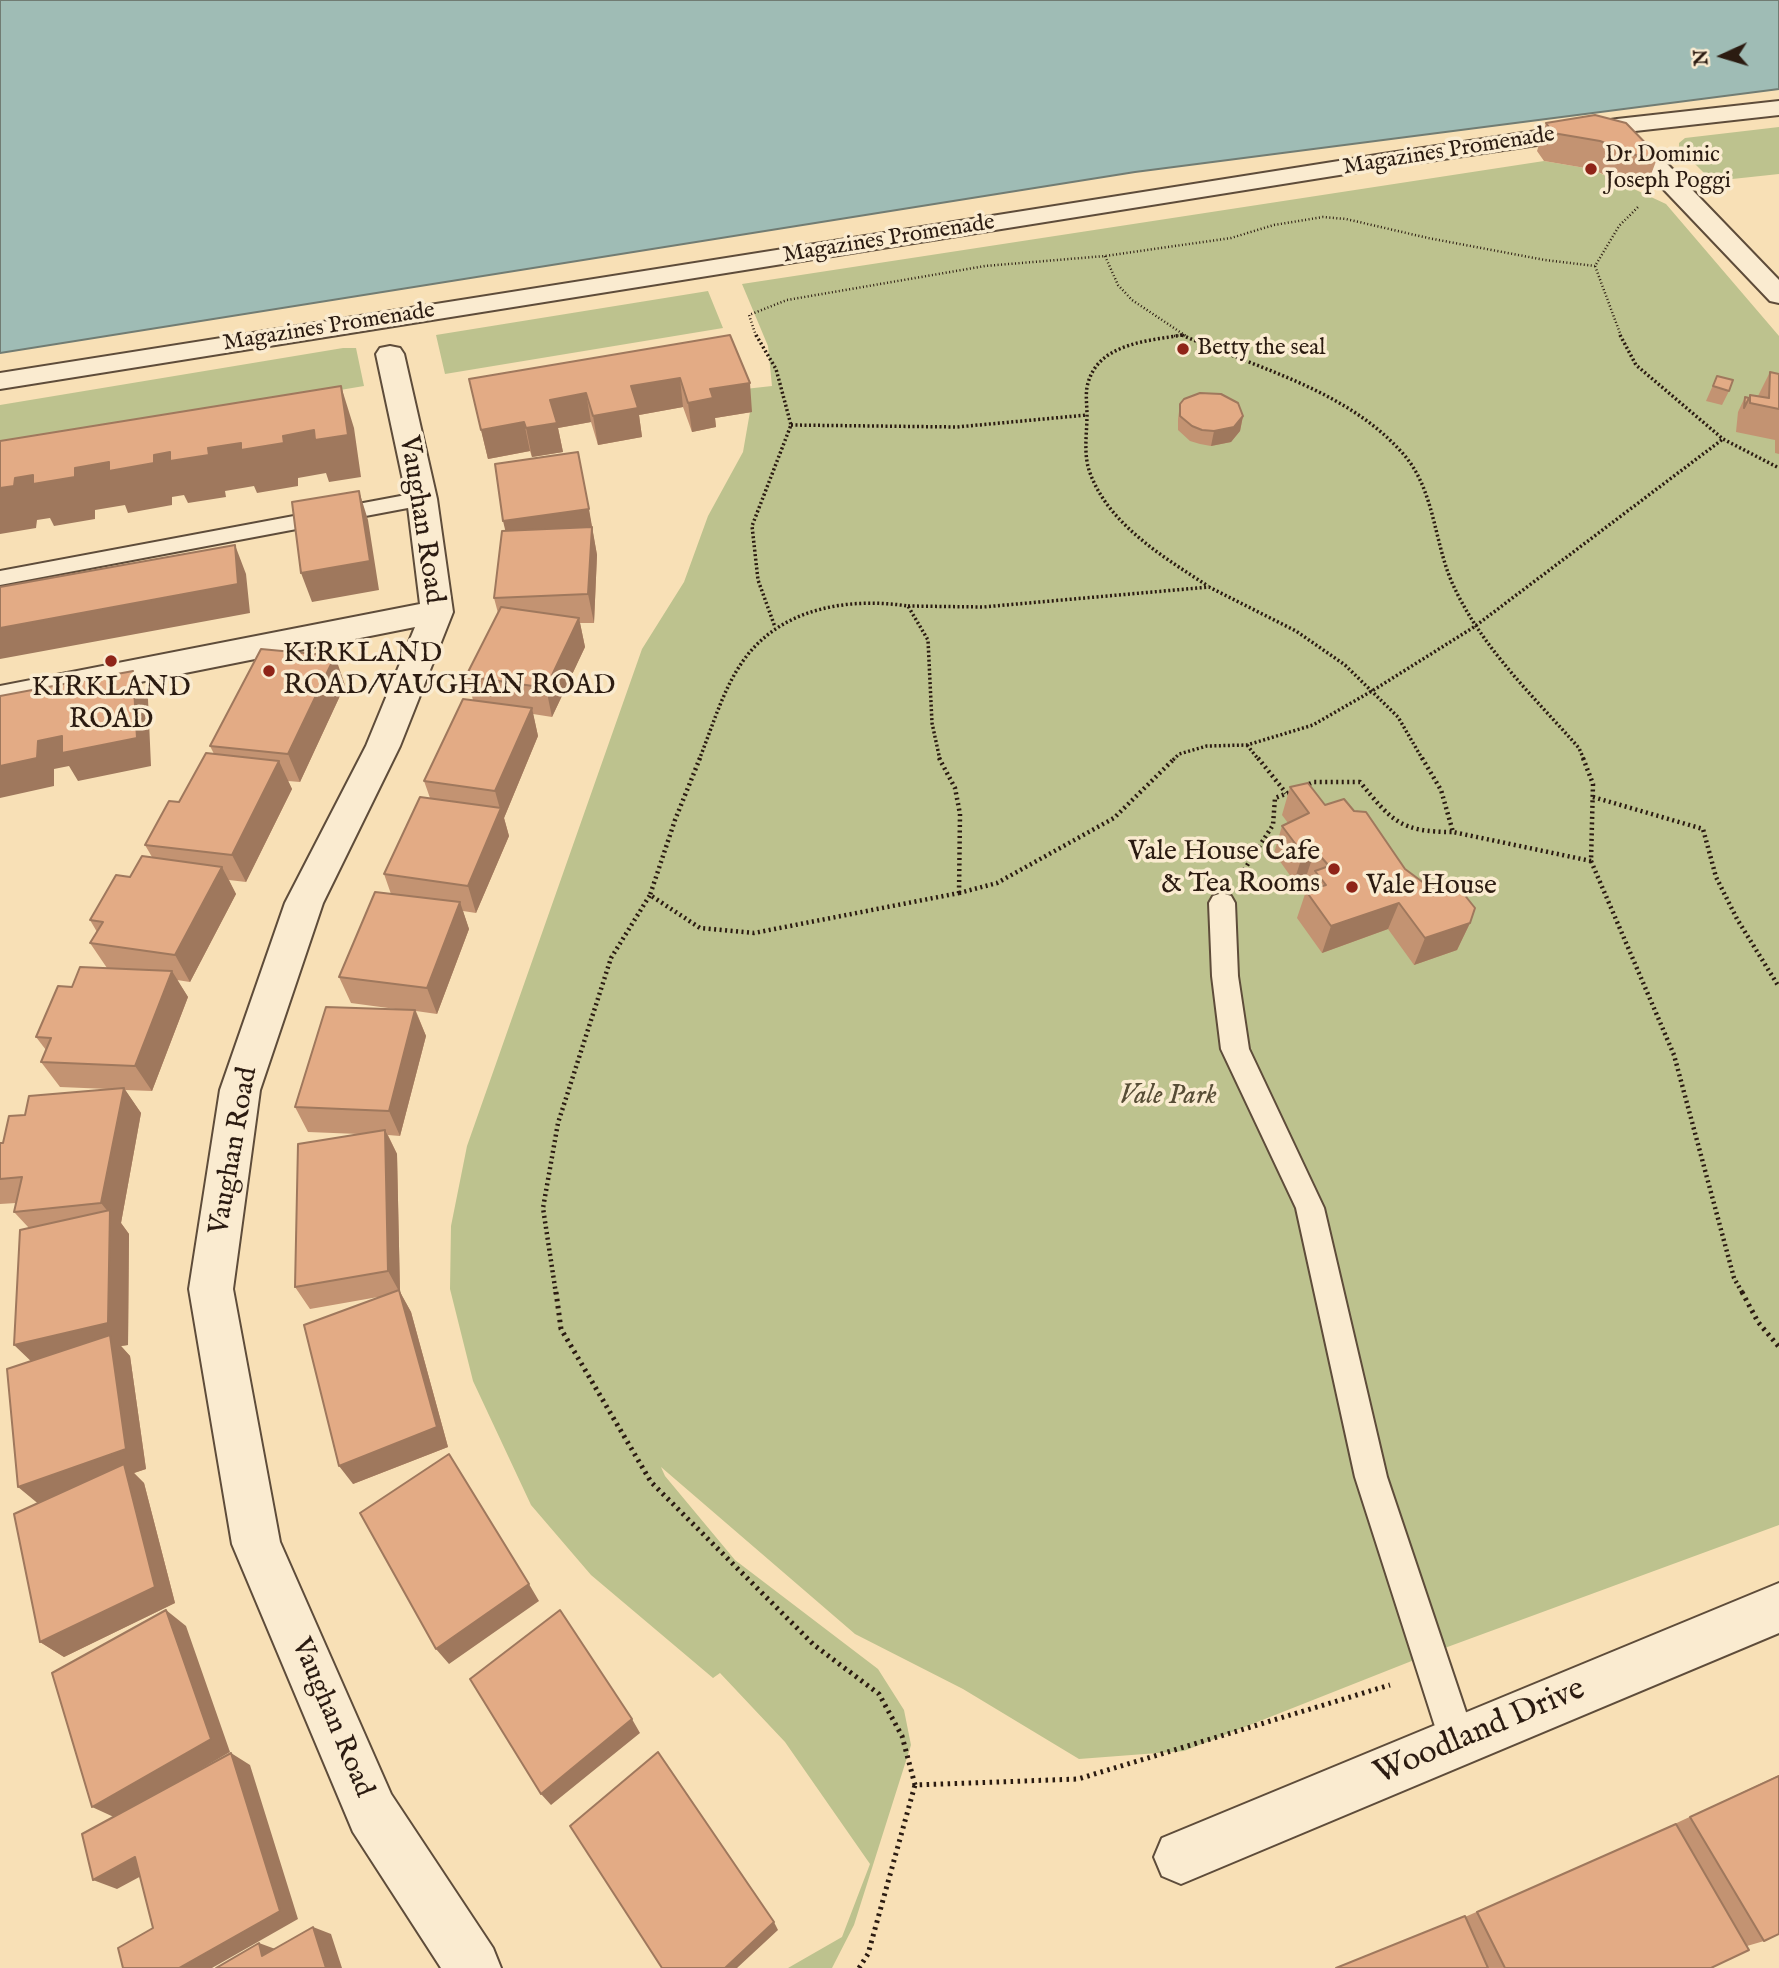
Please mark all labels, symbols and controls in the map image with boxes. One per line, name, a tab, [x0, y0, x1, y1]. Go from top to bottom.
north arrow	[1688, 21, 1758, 91]
text: N	[1690, 48, 1715, 67]
street label: Magazines Promenade	[1341, 122, 1557, 182]
place label: Dr Dominic Joseph Poggi	[1605, 142, 1731, 196]
marker: Dr Dominic Joseph Poggi	[1583, 161, 1599, 177]
street label: Magazines Promenade	[781, 210, 997, 270]
street label: Magazines Promenade	[221, 298, 437, 358]
place label: Betty the seal	[1197, 335, 1325, 363]
marker: Betty the seal	[1175, 341, 1191, 357]
street label: Vaughan Road	[390, 434, 450, 606]
place label: KIRKLAND ROAD/VAUGHAN ROAD	[283, 638, 616, 704]
marker: KIRKLAND ROAD	[103, 653, 119, 669]
marker: KIRKLAND ROAD/VAUGHAN ROAD	[261, 663, 277, 679]
place label: KIRKLAND ROAD	[31, 672, 191, 738]
place label: Vale House Cafe & Tea Rooms	[1128, 836, 1320, 902]
marker: Vale House Cafe & Tea Rooms	[1326, 861, 1342, 877]
place label: Vale House	[1366, 870, 1497, 904]
marker: Vale House	[1344, 879, 1360, 895]
street label: Vaughan Road	[204, 1065, 266, 1237]
park label: Vale Park	[1119, 1080, 1217, 1114]
street label: Vaughan Road	[282, 1633, 380, 1803]
street label: Woodland Drive	[1369, 1671, 1591, 1795]

